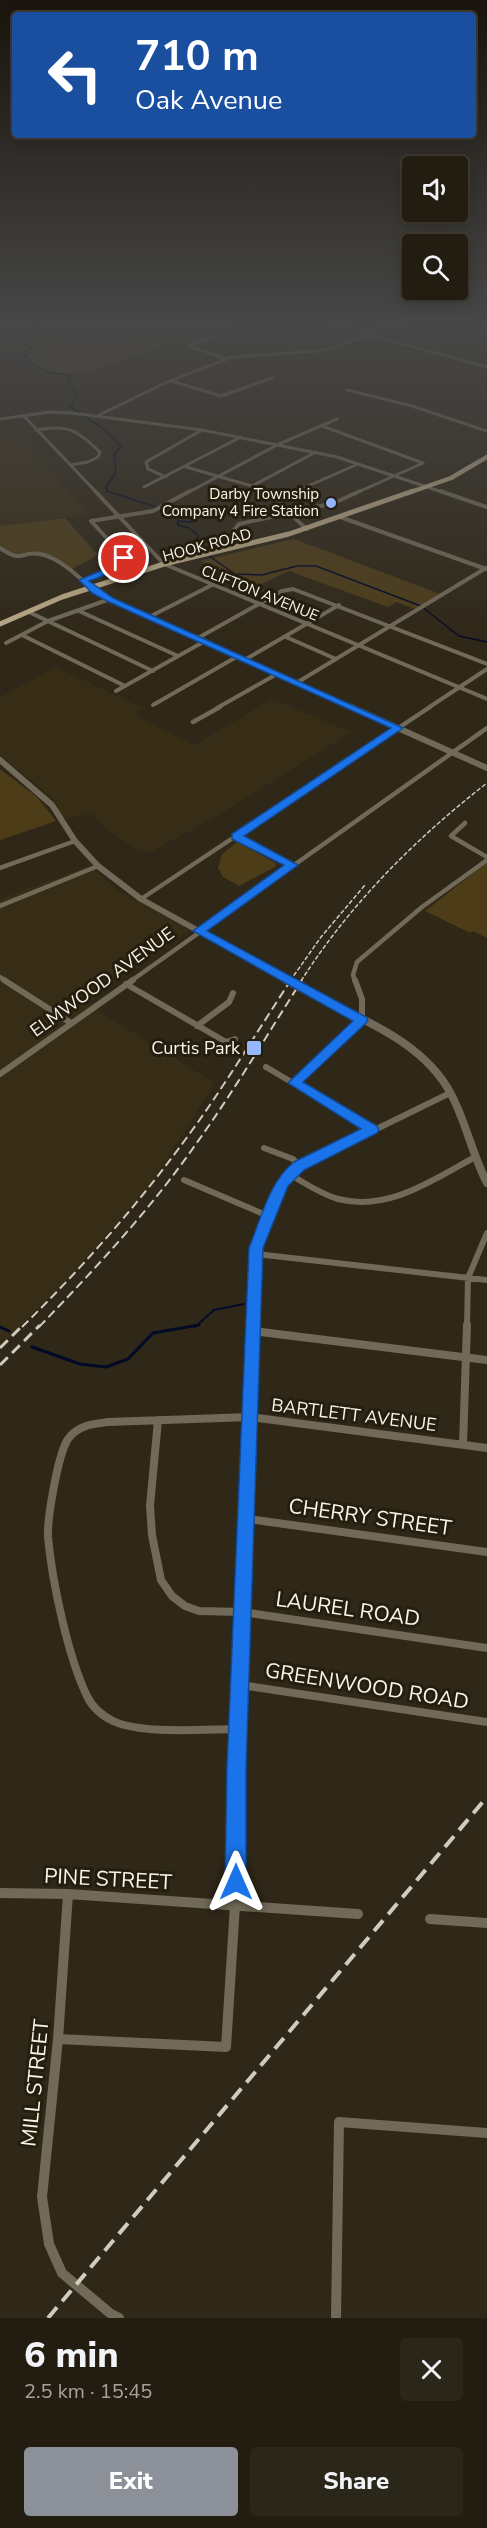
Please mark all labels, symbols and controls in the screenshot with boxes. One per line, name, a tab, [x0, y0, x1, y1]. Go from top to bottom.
text: 710 m	[135, 28, 259, 85]
icon: left	[36, 36, 114, 114]
text: Oak Avenue	[135, 82, 282, 119]
map controls	[402, 156, 468, 300]
button: sound	[402, 156, 468, 222]
button: search	[402, 234, 468, 300]
place label: Darby Township Company 4 Fire Station	[162, 484, 319, 521]
marker: Darby Township Company 4 Fire Station	[324, 496, 338, 510]
street label: HOOK ROAD	[160, 524, 254, 566]
pin	[98, 532, 149, 583]
icon: arrive	[107, 541, 140, 574]
street label: CLIFTON AVENUE	[198, 560, 322, 626]
street label: ELMWOOD AVENUE	[25, 922, 179, 1042]
place label: Curtis Park	[151, 1036, 241, 1060]
marker: Curtis Park	[245, 1039, 263, 1057]
street label: BARTLETT AVENUE	[270, 1393, 438, 1437]
street label: CHERRY STREET	[287, 1492, 454, 1542]
street label: LAUREL ROAD	[274, 1585, 422, 1633]
street label: GREENWOOD ROAD	[263, 1656, 471, 1716]
position arrow	[204, 1850, 268, 1914]
street label: PINE STREET	[43, 1862, 173, 1896]
street label: MILL STREET	[14, 2018, 56, 2148]
text: 6 min	[24, 2331, 119, 2380]
button: close	[400, 2338, 463, 2401]
text: 2.5 km · 15:45	[24, 2378, 152, 2405]
button: Exit	[24, 2447, 238, 2516]
button: Share	[250, 2447, 463, 2516]

